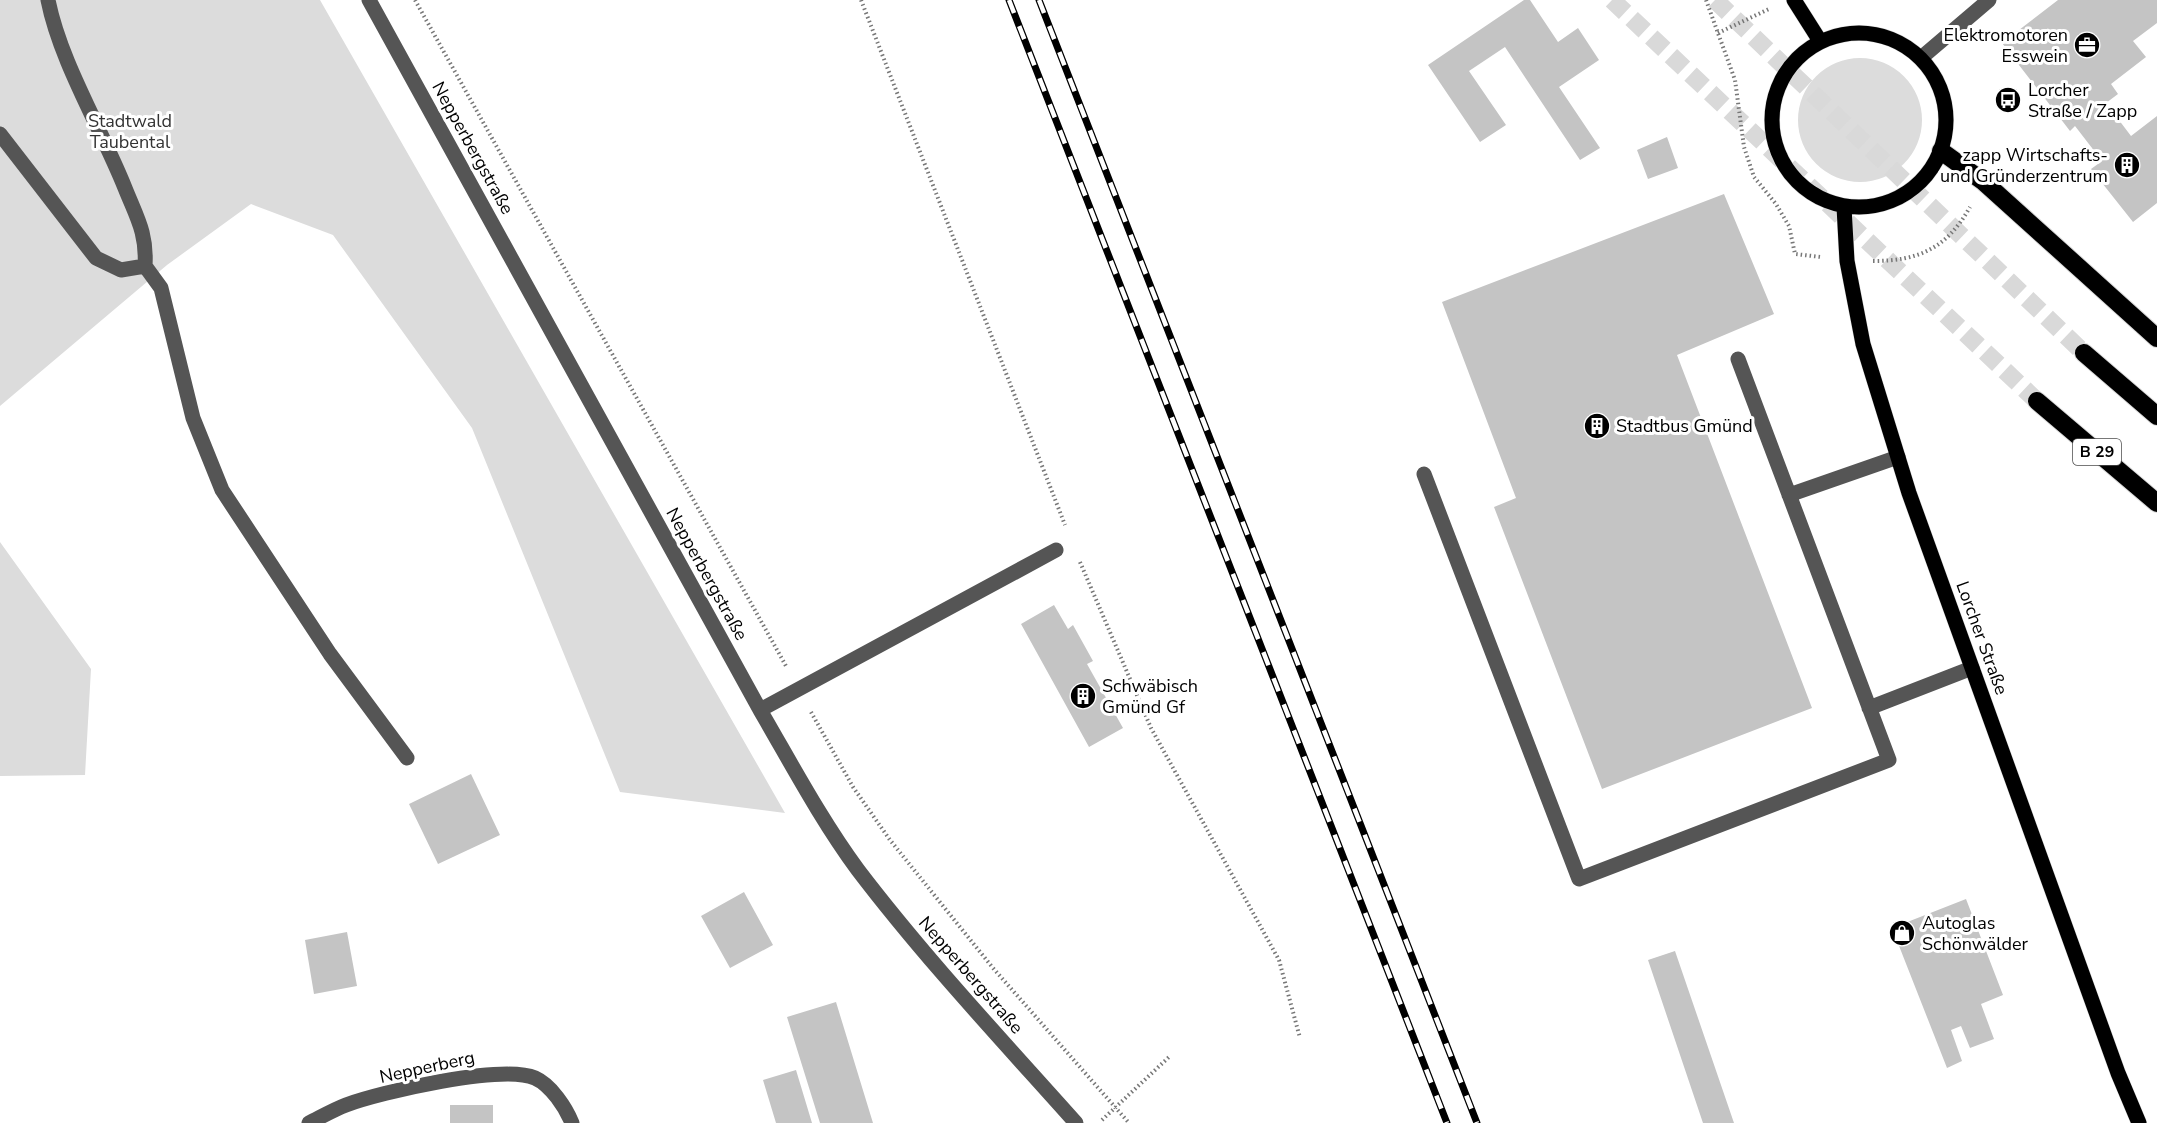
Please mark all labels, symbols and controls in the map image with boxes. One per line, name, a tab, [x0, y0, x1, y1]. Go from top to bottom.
place label: Elektromotoren Esswein	[1944, 23, 2068, 68]
office icon: Elektromotoren Esswein	[2072, 30, 2102, 60]
street label: Nepperbergstraße	[427, 77, 519, 219]
place label: Lorcher Straße / Zapp	[2028, 78, 2137, 123]
bus stop icon: Lorcher Straße / Zapp	[1993, 85, 2023, 115]
park label: Stadtwald Taubental	[88, 109, 172, 154]
place label: zapp Wirtschafts- und Gründerzentrum	[1940, 143, 2108, 188]
building icon: zapp Wirtschafts- und Gründerzentrum	[2112, 150, 2142, 180]
building icon: Stadtbus Gmünd	[1582, 411, 1612, 441]
place label: Stadtbus Gmünd	[1616, 414, 1753, 438]
road number: B 29	[2073, 439, 2121, 465]
street label: Nepperbergstraße	[661, 503, 753, 645]
street label: Lorcher Straße	[1950, 578, 2014, 698]
place label: Schwäbisch Gmünd Gf	[1102, 674, 1198, 719]
building icon: Schwäbisch Gmünd Gf	[1068, 681, 1098, 711]
street label: Nepperbergstraße	[913, 911, 1029, 1039]
place label: Autoglas Schönwälder	[1922, 911, 2029, 956]
shop icon: Autoglas Schönwälder	[1887, 918, 1917, 948]
street label: Nepperberg	[377, 1045, 477, 1089]

